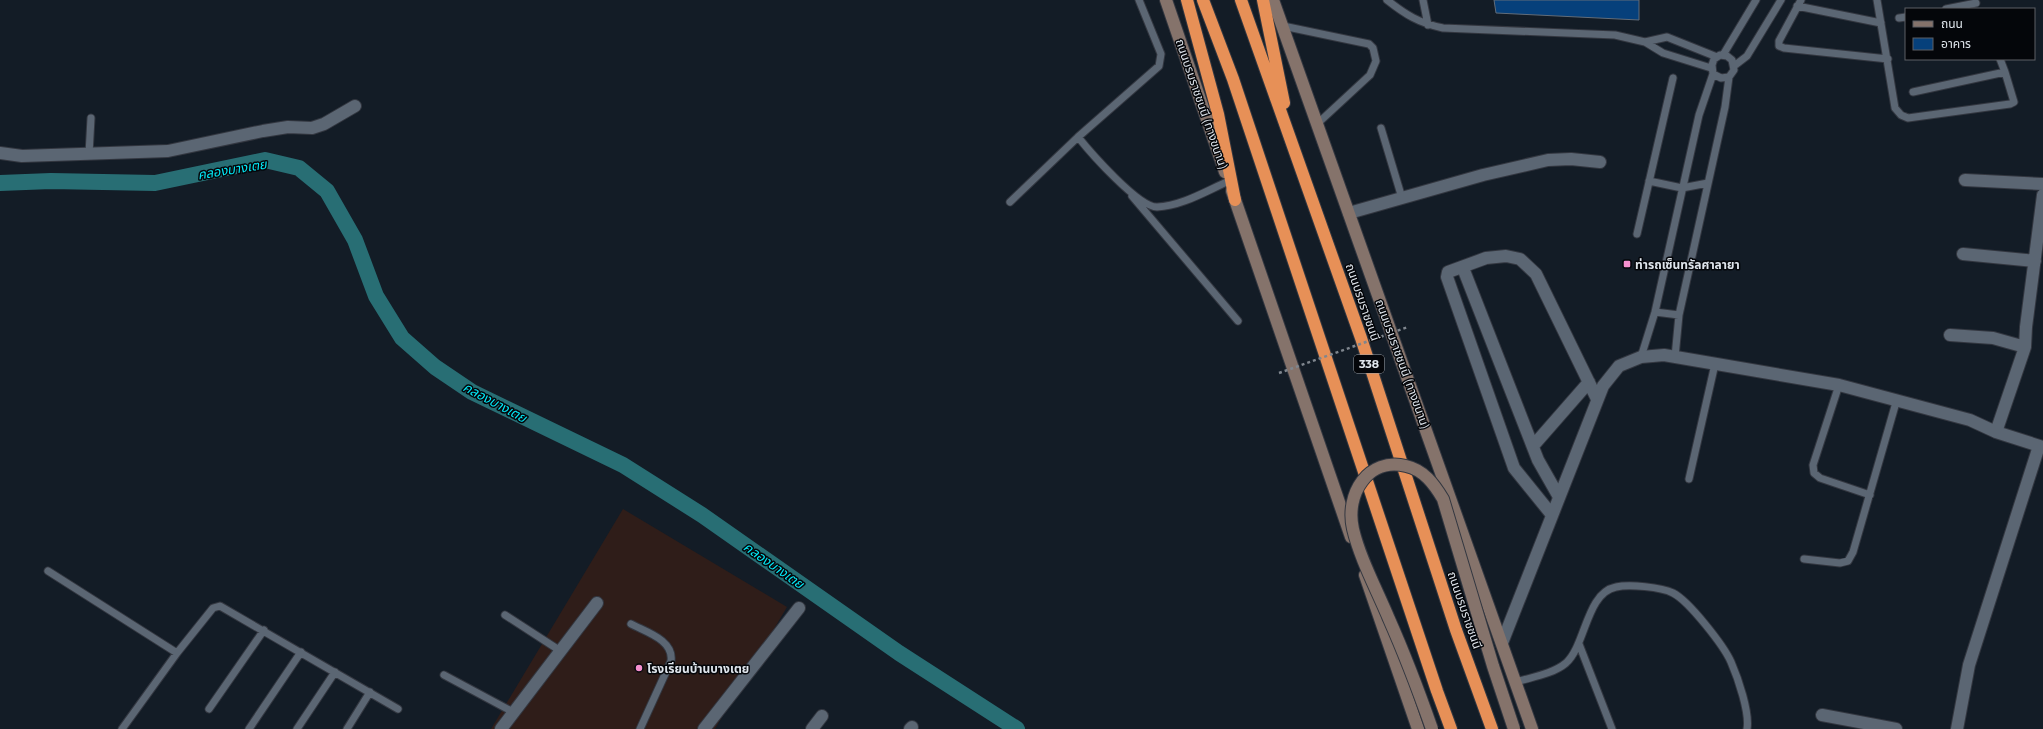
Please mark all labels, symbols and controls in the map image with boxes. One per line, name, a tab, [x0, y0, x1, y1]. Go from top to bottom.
legend	[1905, 8, 2035, 60]
text: ถนน	[1941, 16, 1963, 31]
text: อาคาร	[1941, 36, 1971, 51]
street label: ถนนบรมราชชนนี (ทางขนาน)	[1173, 37, 1231, 171]
water label: คลองบางเตย	[196, 155, 269, 182]
place label: ท่ารถเซ็นทรัลศาลายา	[1635, 257, 1740, 272]
marker: ท่ารถเซ็นทรัลศาลายา	[1622, 259, 1632, 269]
street label: ถนนบรมราชชนนี	[1343, 261, 1383, 343]
street label: ถนนบรมราชชนนี (ทางขนาน)	[1373, 297, 1433, 431]
road number: 338	[1354, 355, 1384, 373]
water label: คลองบางเตย	[460, 379, 531, 426]
water label: คลองบางเตย	[741, 538, 808, 592]
street label: ถนนบรมราชชนนี	[1445, 569, 1485, 651]
place label: โรงเรียนบ้านบางเตย	[647, 661, 749, 676]
marker: โรงเรียนบ้านบางเตย	[634, 663, 644, 673]

